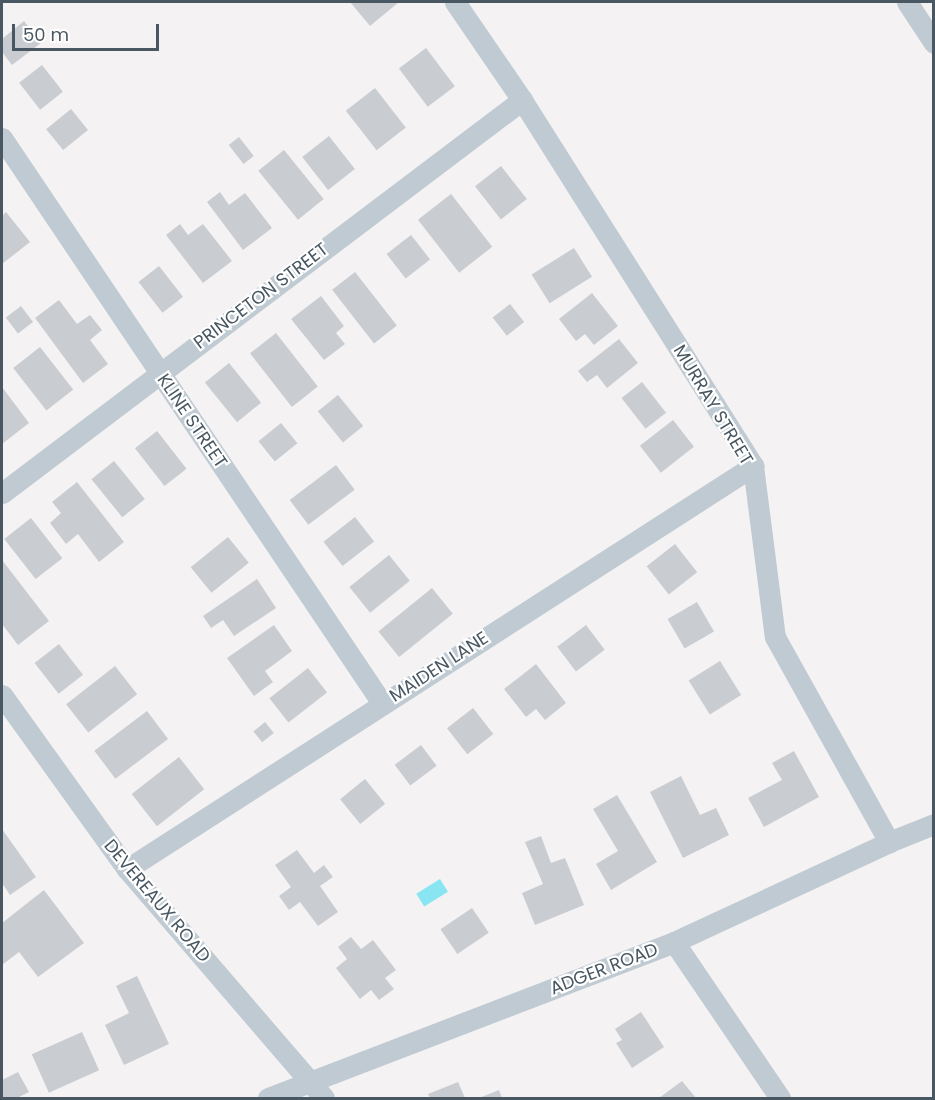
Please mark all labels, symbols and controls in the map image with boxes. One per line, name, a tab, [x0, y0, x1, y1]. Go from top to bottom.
scale bar	[15, 12, 162, 50]
text: 50 m	[23, 22, 69, 47]
street label: PRINCETON STREET	[190, 239, 332, 353]
street label: MURRAY STREET	[669, 341, 757, 469]
street label: KLINE STREET	[153, 370, 231, 472]
street label: MAIDEN LANE	[386, 627, 492, 707]
street label: DEVEREAUX ROAD	[99, 835, 215, 967]
street label: ADGER ROAD	[547, 939, 661, 999]

